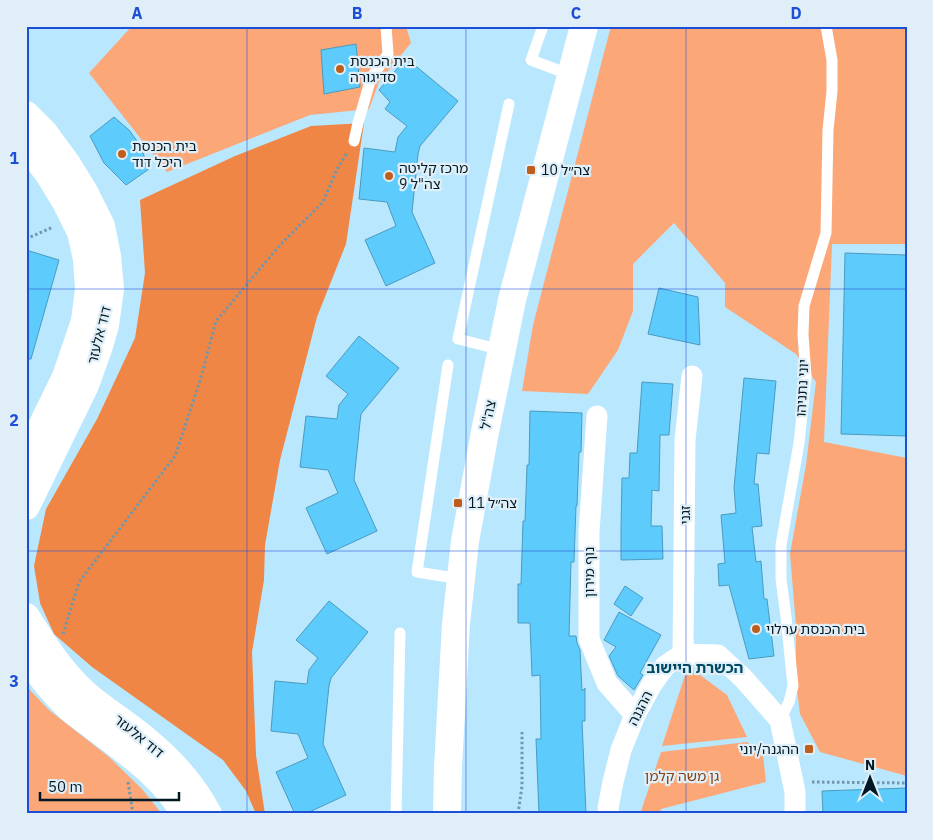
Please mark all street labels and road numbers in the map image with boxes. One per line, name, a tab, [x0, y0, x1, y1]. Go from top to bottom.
street label: דוד אלעזר	[83, 304, 115, 366]
street label: יוני נתניהו	[792, 359, 812, 417]
street label: צה"ל	[476, 398, 500, 431]
street label: זגני	[676, 505, 694, 525]
street label: נוף מירון	[580, 547, 598, 597]
street label: ההגנה	[624, 687, 656, 729]
street label: דוד אלעזר	[110, 710, 168, 762]

